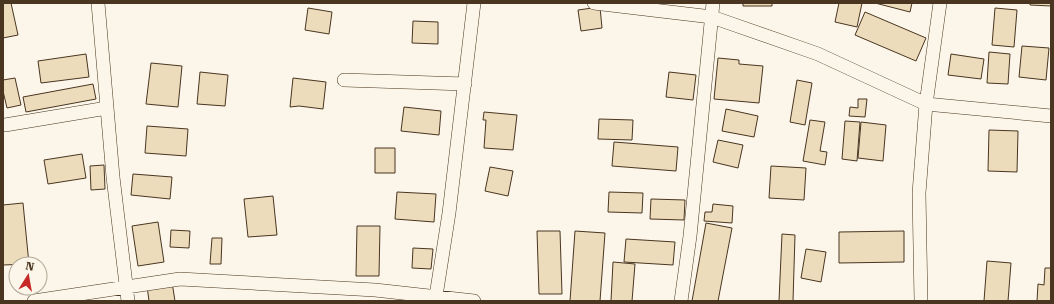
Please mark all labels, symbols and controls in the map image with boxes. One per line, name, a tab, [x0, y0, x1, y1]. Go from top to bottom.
north arrow	[8, 256, 48, 296]
text: N	[24, 259, 36, 274]

